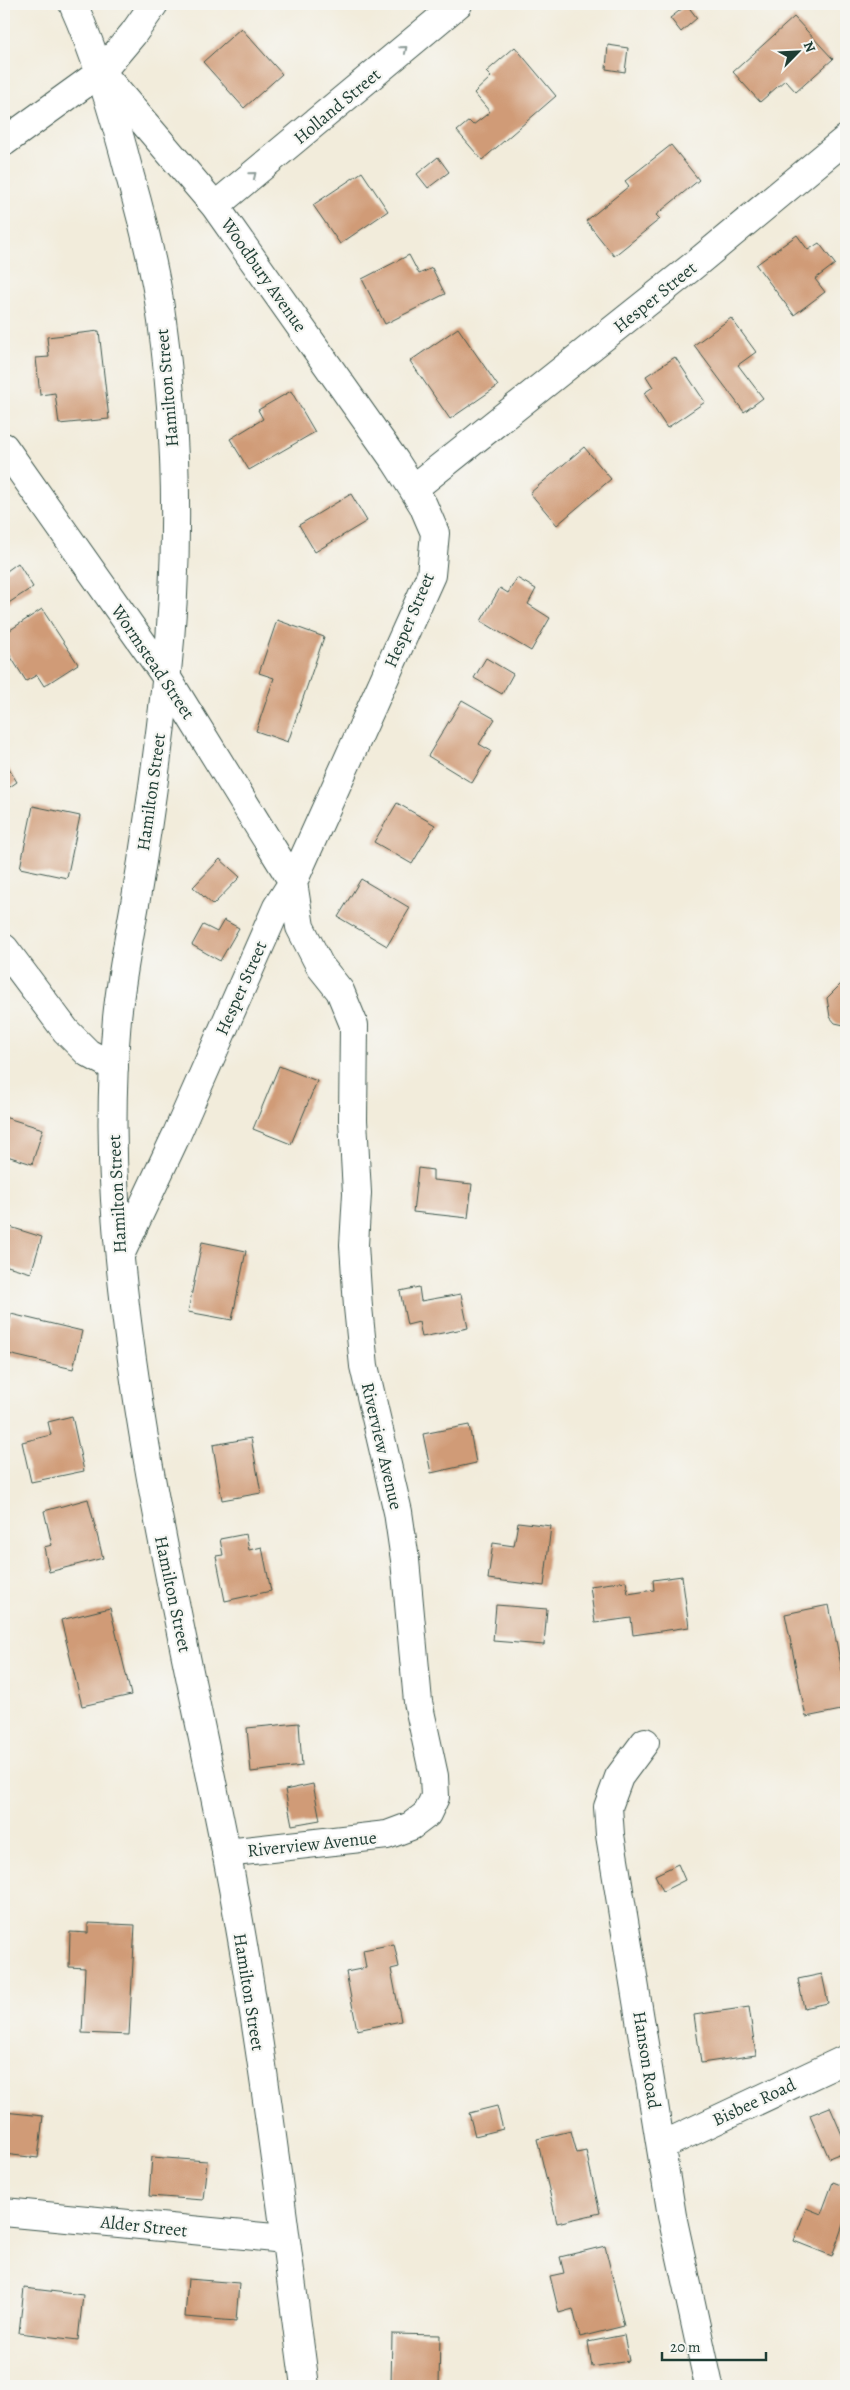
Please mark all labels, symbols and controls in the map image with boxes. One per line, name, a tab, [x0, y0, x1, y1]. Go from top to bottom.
north arrow	[772, 28, 822, 78]
text: N	[799, 38, 820, 55]
one-way arrow	[399, 45, 408, 54]
street label: Holland Street	[288, 62, 386, 149]
one-way arrow	[247, 173, 256, 181]
street label: Woodbury Avenue	[215, 212, 312, 337]
street label: Hesper Street	[608, 256, 702, 338]
street label: Hamilton Street	[150, 328, 184, 448]
street label: Hesper Street	[378, 569, 440, 671]
street label: Wormstead Street	[105, 599, 200, 724]
street label: Hamilton Street	[131, 732, 171, 852]
street label: Hesper Street	[210, 937, 272, 1039]
street label: Hamilton Street	[102, 1134, 132, 1254]
street label: Riverview Avenue	[356, 1380, 408, 1512]
street label: Hamilton Street	[149, 1533, 197, 1655]
street label: Riverview Avenue	[246, 1825, 378, 1863]
street label: Hamilton Street	[228, 1932, 270, 2053]
street label: Hanson Road	[627, 2009, 667, 2111]
street label: Bisbee Road	[709, 2072, 800, 2132]
street label: Alder Street	[98, 2209, 189, 2242]
scale bar	[662, 2330, 766, 2362]
text: 20 m	[670, 2337, 701, 2357]

